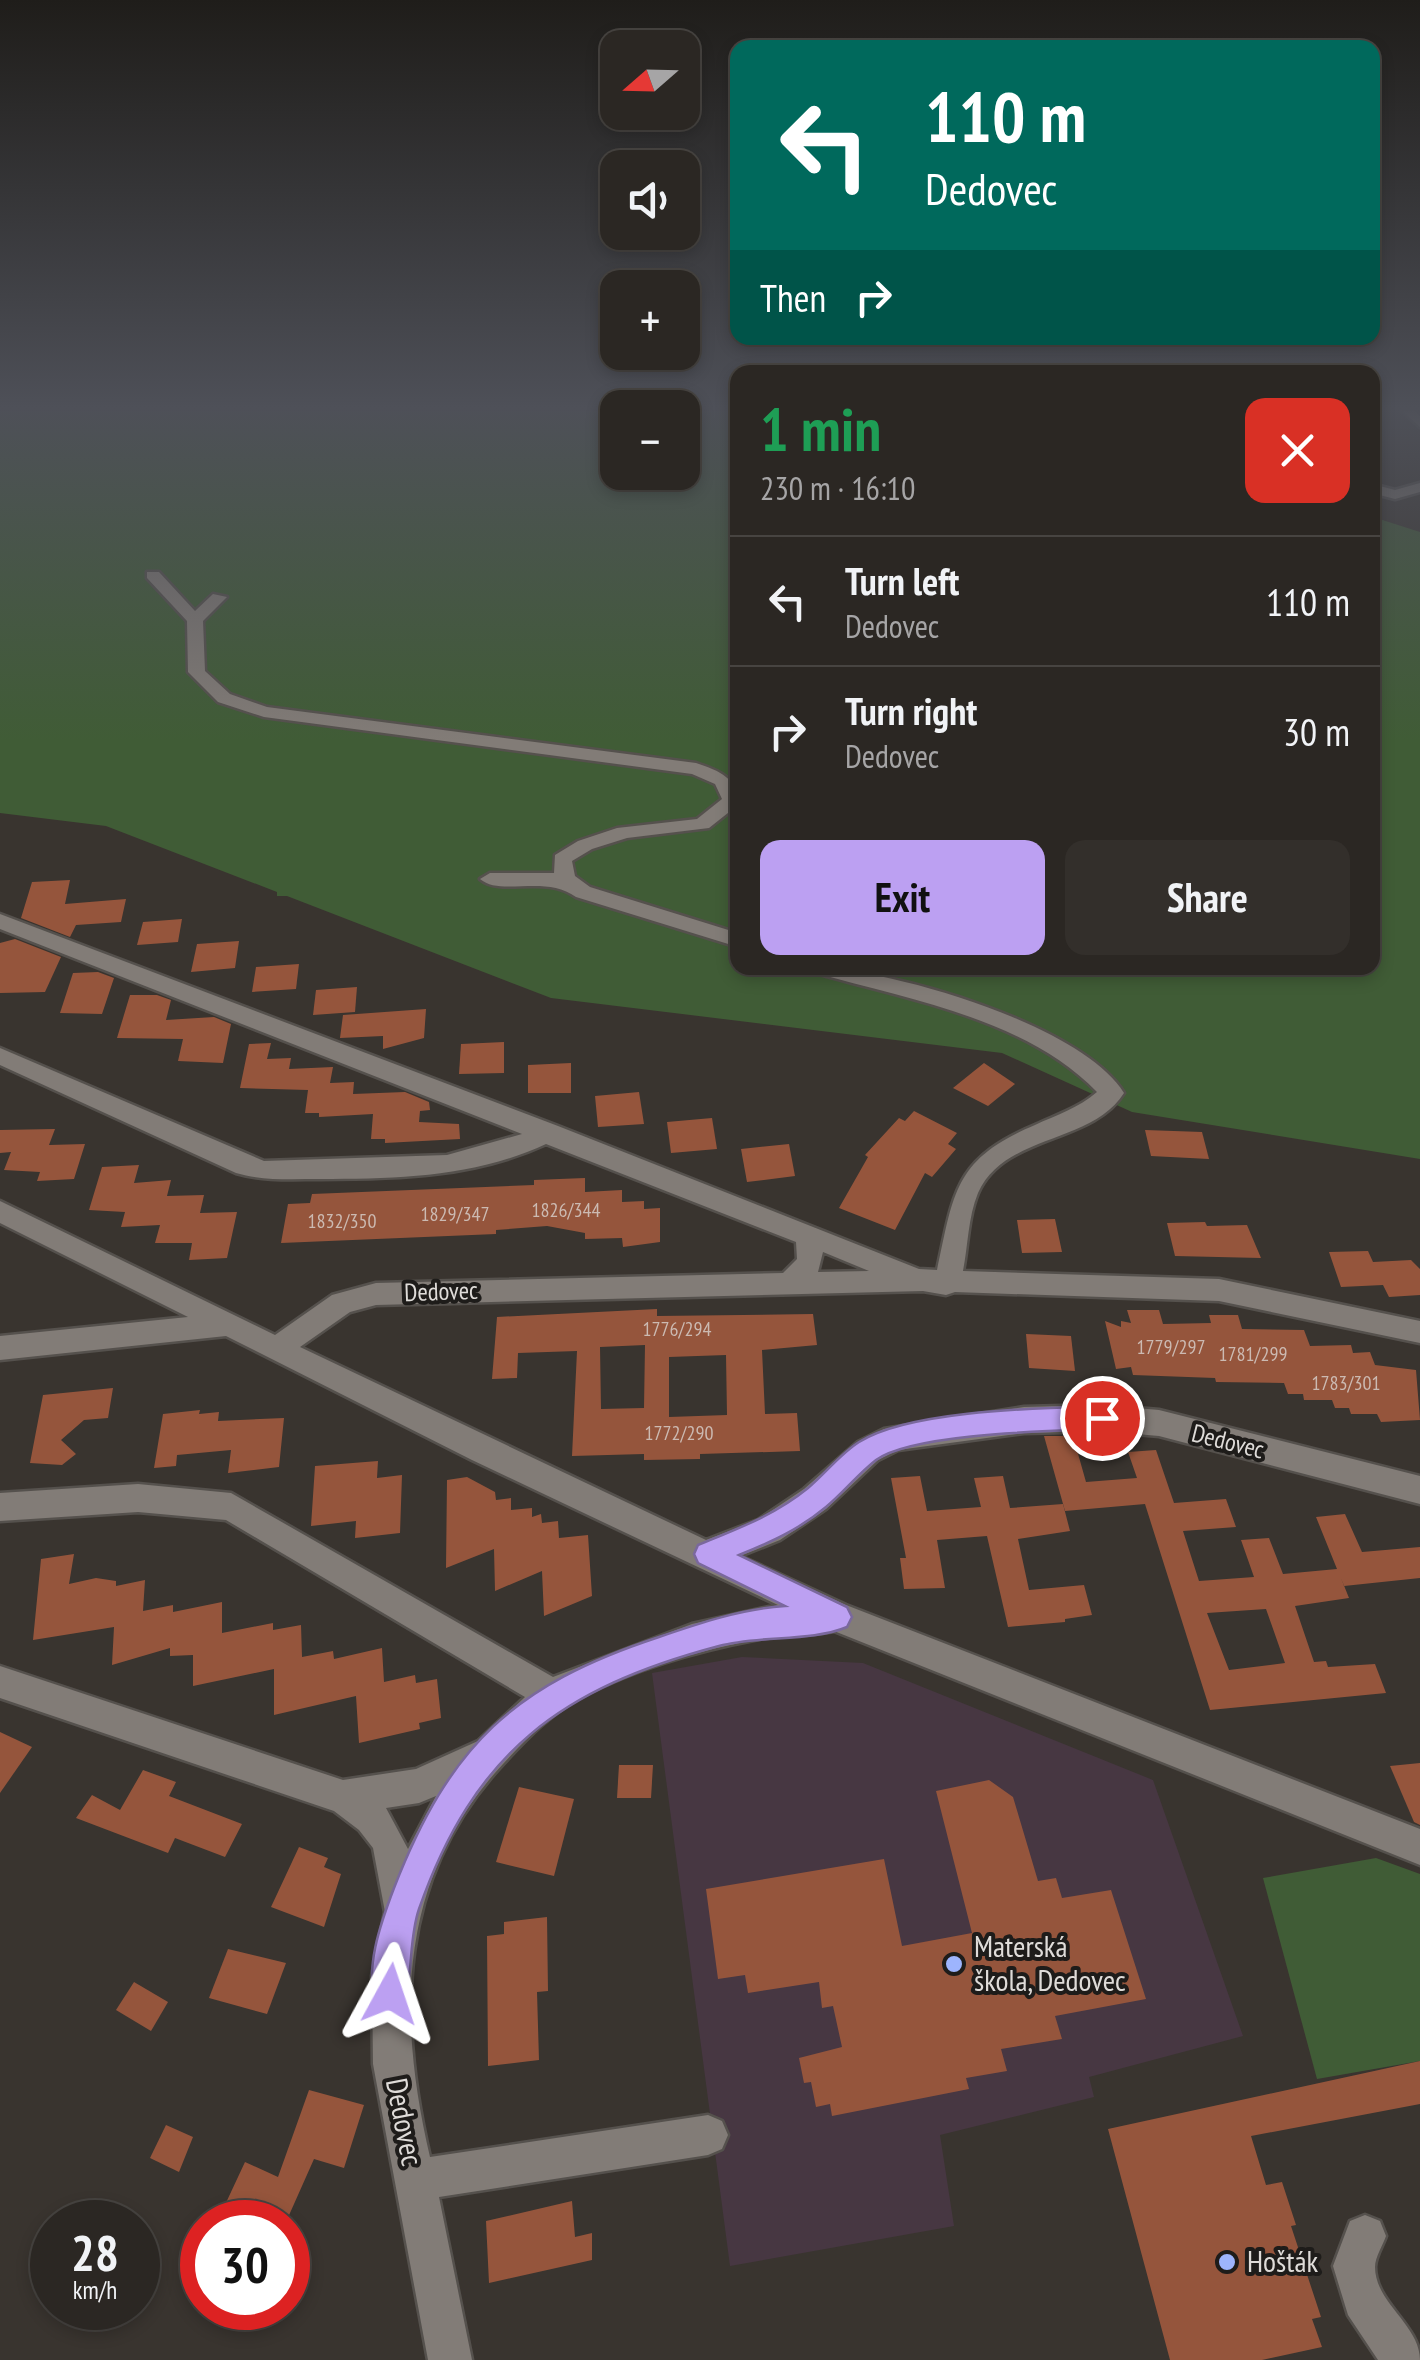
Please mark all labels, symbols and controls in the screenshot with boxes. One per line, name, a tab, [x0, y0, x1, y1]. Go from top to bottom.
north arrow	[600, 30, 700, 130]
map controls	[600, 30, 700, 490]
text: 110 m	[925, 71, 1086, 161]
icon: left	[760, 80, 890, 210]
button: sound	[600, 150, 700, 250]
text: Dedovec	[925, 159, 1057, 217]
button: +	[600, 270, 700, 370]
icon: right	[846, 270, 901, 325]
text: Then	[760, 273, 826, 322]
button: −	[600, 390, 700, 490]
text: 1 min	[760, 390, 881, 468]
button: close	[1245, 398, 1350, 503]
text: 230 m · 16:10	[760, 467, 915, 509]
text: Turn left	[845, 556, 959, 605]
icon: left	[760, 574, 815, 629]
text: 110 m	[1266, 577, 1350, 626]
text: Dedovec	[845, 605, 939, 647]
text: Turn right	[845, 686, 977, 735]
icon: right	[760, 704, 815, 759]
text: 30 m	[1283, 707, 1350, 756]
text: Dedovec	[845, 735, 939, 777]
button: Exit	[760, 840, 1045, 955]
button: Share	[1065, 840, 1350, 955]
house number: 1826/344	[532, 1197, 600, 1223]
house number: 1829/347	[421, 1201, 489, 1227]
house number: 1832/350	[308, 1208, 376, 1234]
street label: Dedovec	[404, 1274, 478, 1308]
house number: 1776/294	[643, 1316, 711, 1342]
house number: 1779/297	[1137, 1334, 1205, 1360]
house number: 1781/299	[1219, 1341, 1287, 1367]
house number: 1783/301	[1312, 1370, 1380, 1396]
pin	[1060, 1376, 1145, 1461]
icon: arrive	[1075, 1391, 1130, 1446]
street label: Dedovec	[1188, 1417, 1268, 1465]
house number: 1772/290	[645, 1420, 713, 1446]
place label: Materská škola, Dedovec	[974, 1926, 1126, 1999]
position arrow	[338, 1942, 442, 2046]
marker: Materská škola, Dedovec	[943, 1953, 965, 1975]
street label: Dedovec	[378, 2075, 433, 2169]
speed limit sign: 30	[180, 2200, 310, 2330]
text: 28	[71, 2220, 119, 2285]
place label: Hošták	[1247, 2241, 1318, 2280]
marker: Hošták	[1216, 2251, 1238, 2273]
text: km/h	[73, 2274, 117, 2306]

